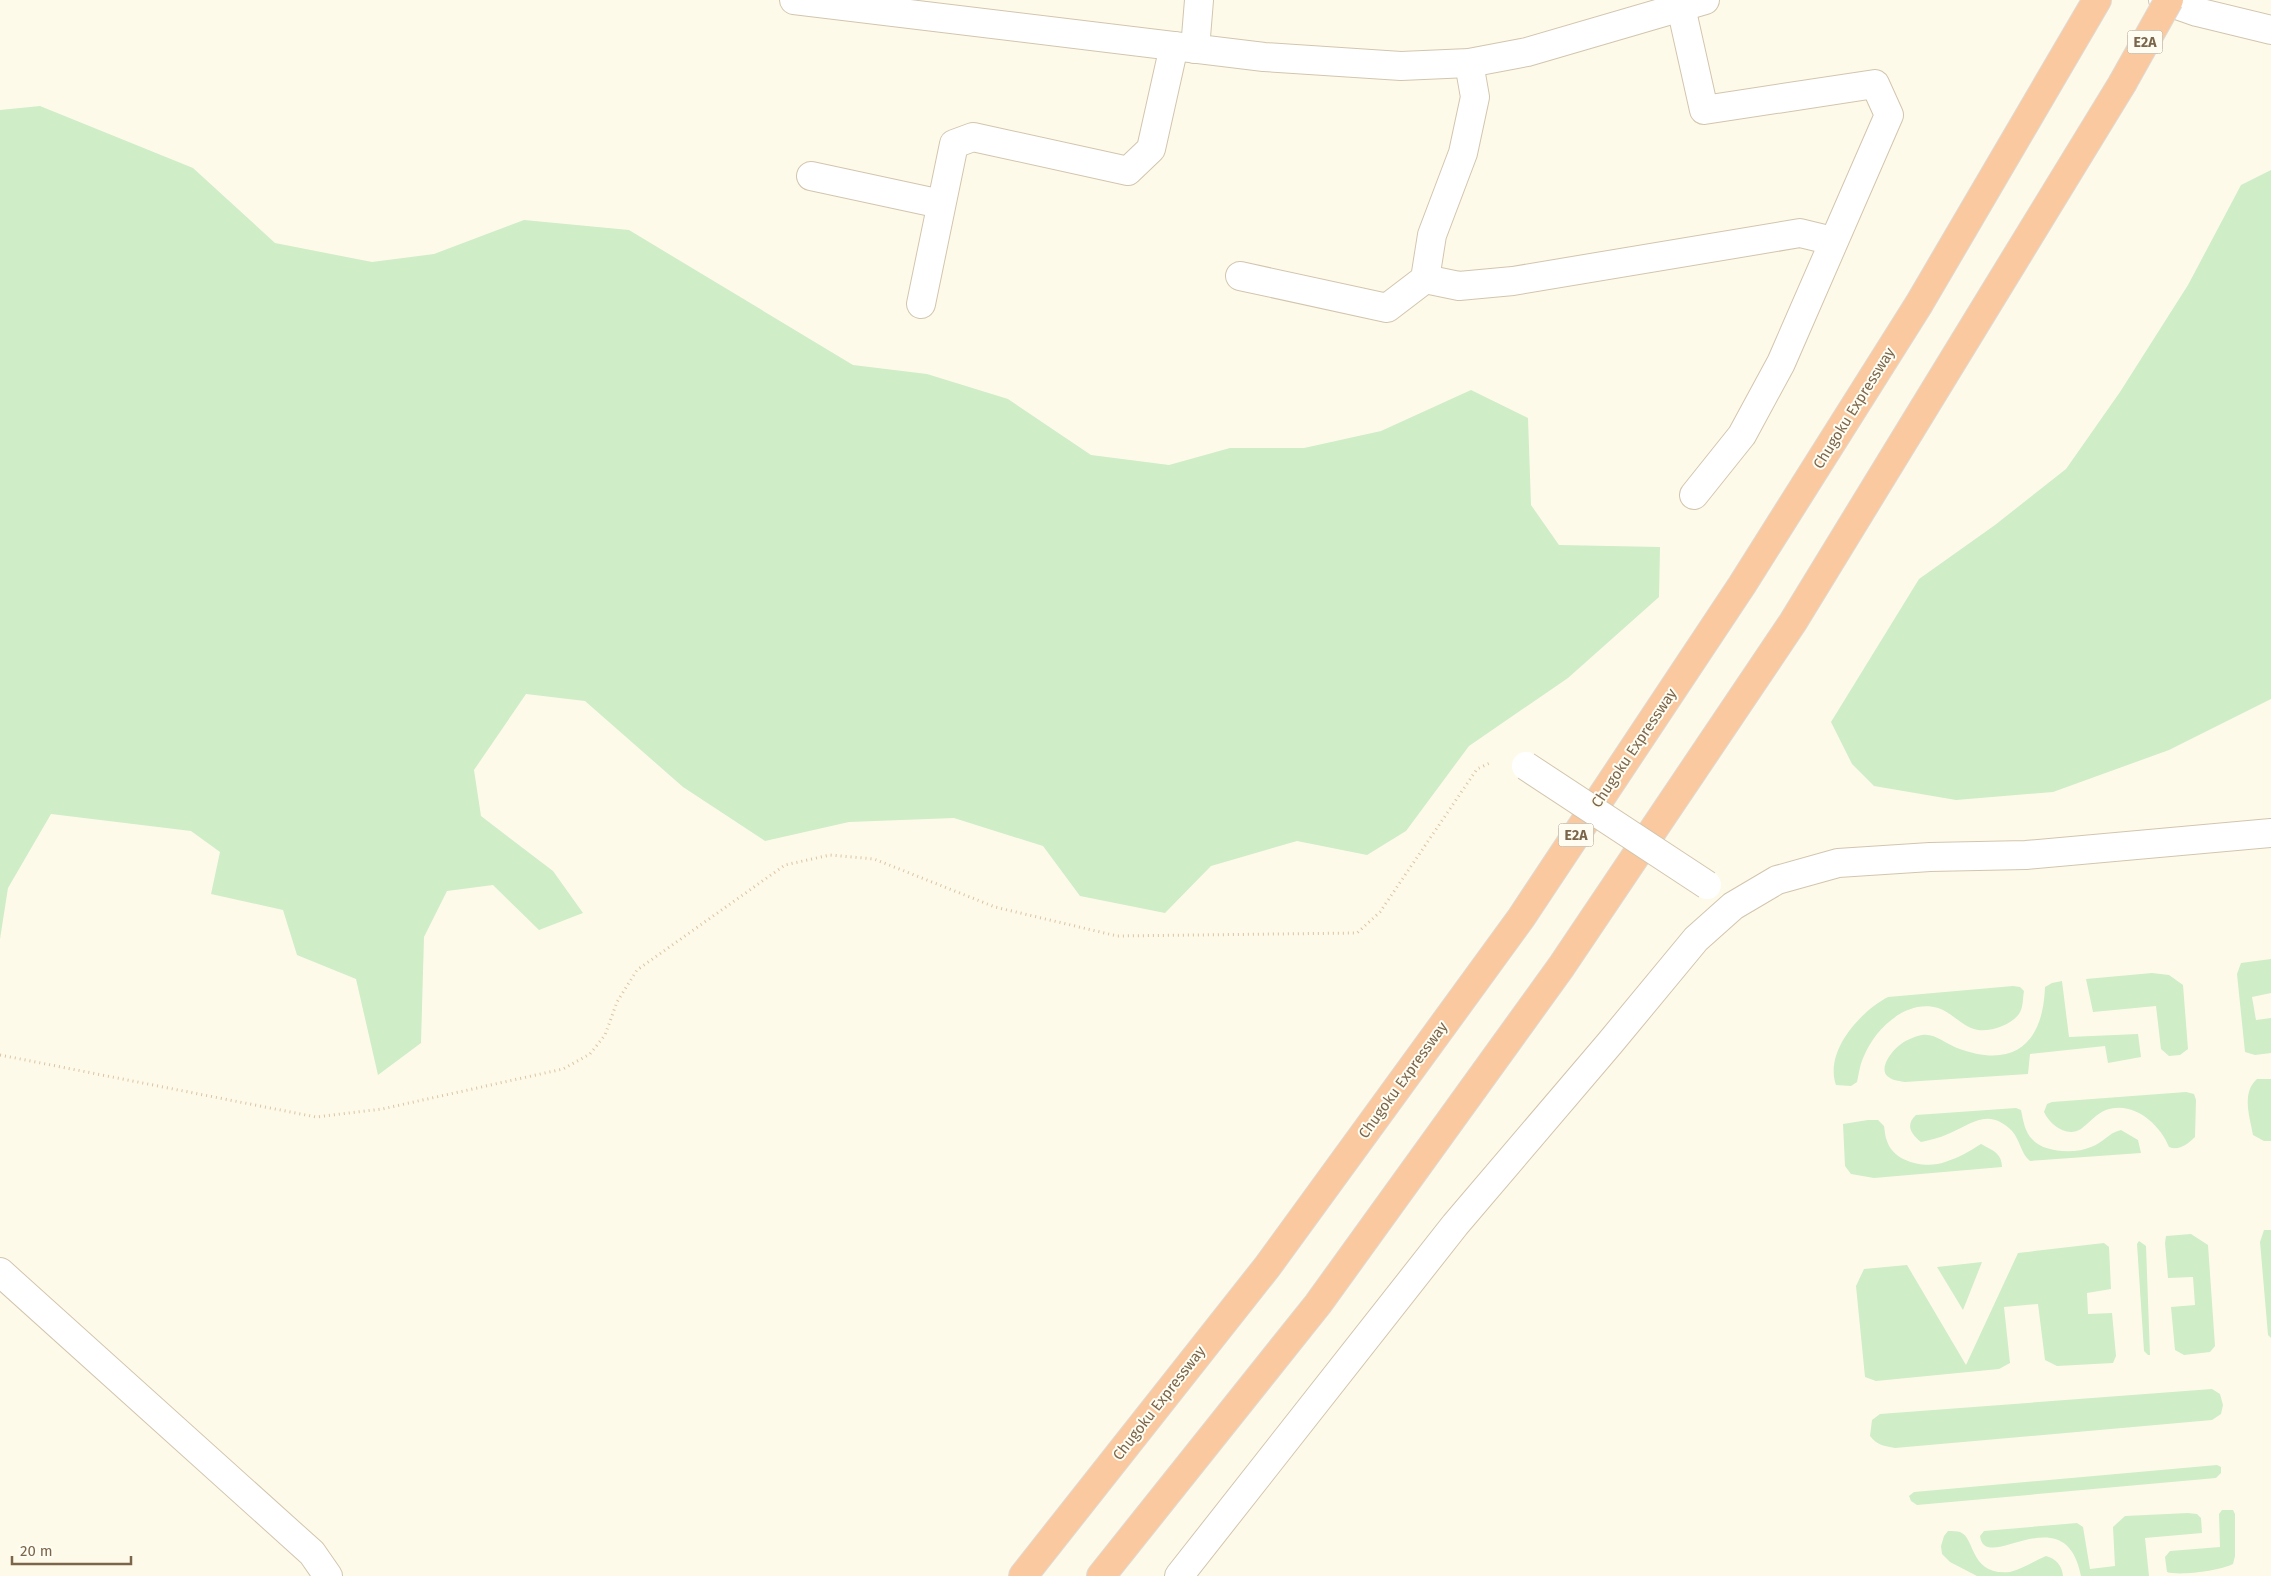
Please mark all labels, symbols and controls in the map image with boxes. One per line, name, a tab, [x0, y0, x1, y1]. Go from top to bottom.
road number: E2A	[2128, 31, 2162, 54]
street label: Chugoku Expressway	[1809, 343, 1899, 472]
street label: Chugoku Expressway	[1587, 685, 1681, 811]
road number: E2A	[1558, 824, 1594, 846]
street label: Chugoku Expressway	[1355, 1018, 1452, 1142]
street label: Chugoku Expressway	[1109, 1342, 1209, 1464]
scale bar	[12, 1534, 131, 1566]
text: 20 m	[20, 1542, 53, 1560]

